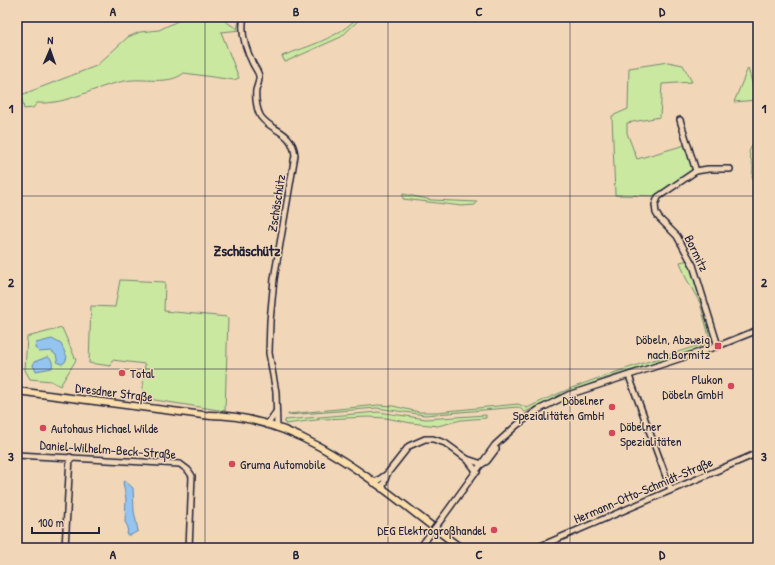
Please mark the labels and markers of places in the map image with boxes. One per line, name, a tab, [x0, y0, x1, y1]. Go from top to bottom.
place label: Döbeln, Abzweig nach Bormitz	[636, 330, 710, 363]
marker: Döbeln, Abzweig nach Bormitz	[713, 341, 723, 351]
place label: Total	[130, 364, 155, 382]
marker: Total	[117, 368, 127, 378]
place label: Plukon Döbeln GmbH	[662, 370, 723, 403]
marker: Plukon Döbeln GmbH	[726, 381, 736, 391]
place label: Döbelner Spezialitäten GmbH	[513, 391, 604, 424]
marker: Döbelner Spezialitäten GmbH	[607, 402, 617, 412]
place label: Döbelner Spezialitäten	[620, 417, 682, 450]
place label: Autohaus Michael Wilde	[51, 419, 159, 437]
marker: Autohaus Michael Wilde	[38, 423, 48, 433]
marker: Döbelner Spezialitäten	[607, 428, 617, 438]
place label: Gruma Automobile	[240, 455, 326, 473]
marker: Gruma Automobile	[227, 459, 237, 469]
place label: DEG Elektrogroßhandel	[377, 521, 487, 539]
marker: DEG Elektrogroßhandel	[489, 525, 499, 535]

